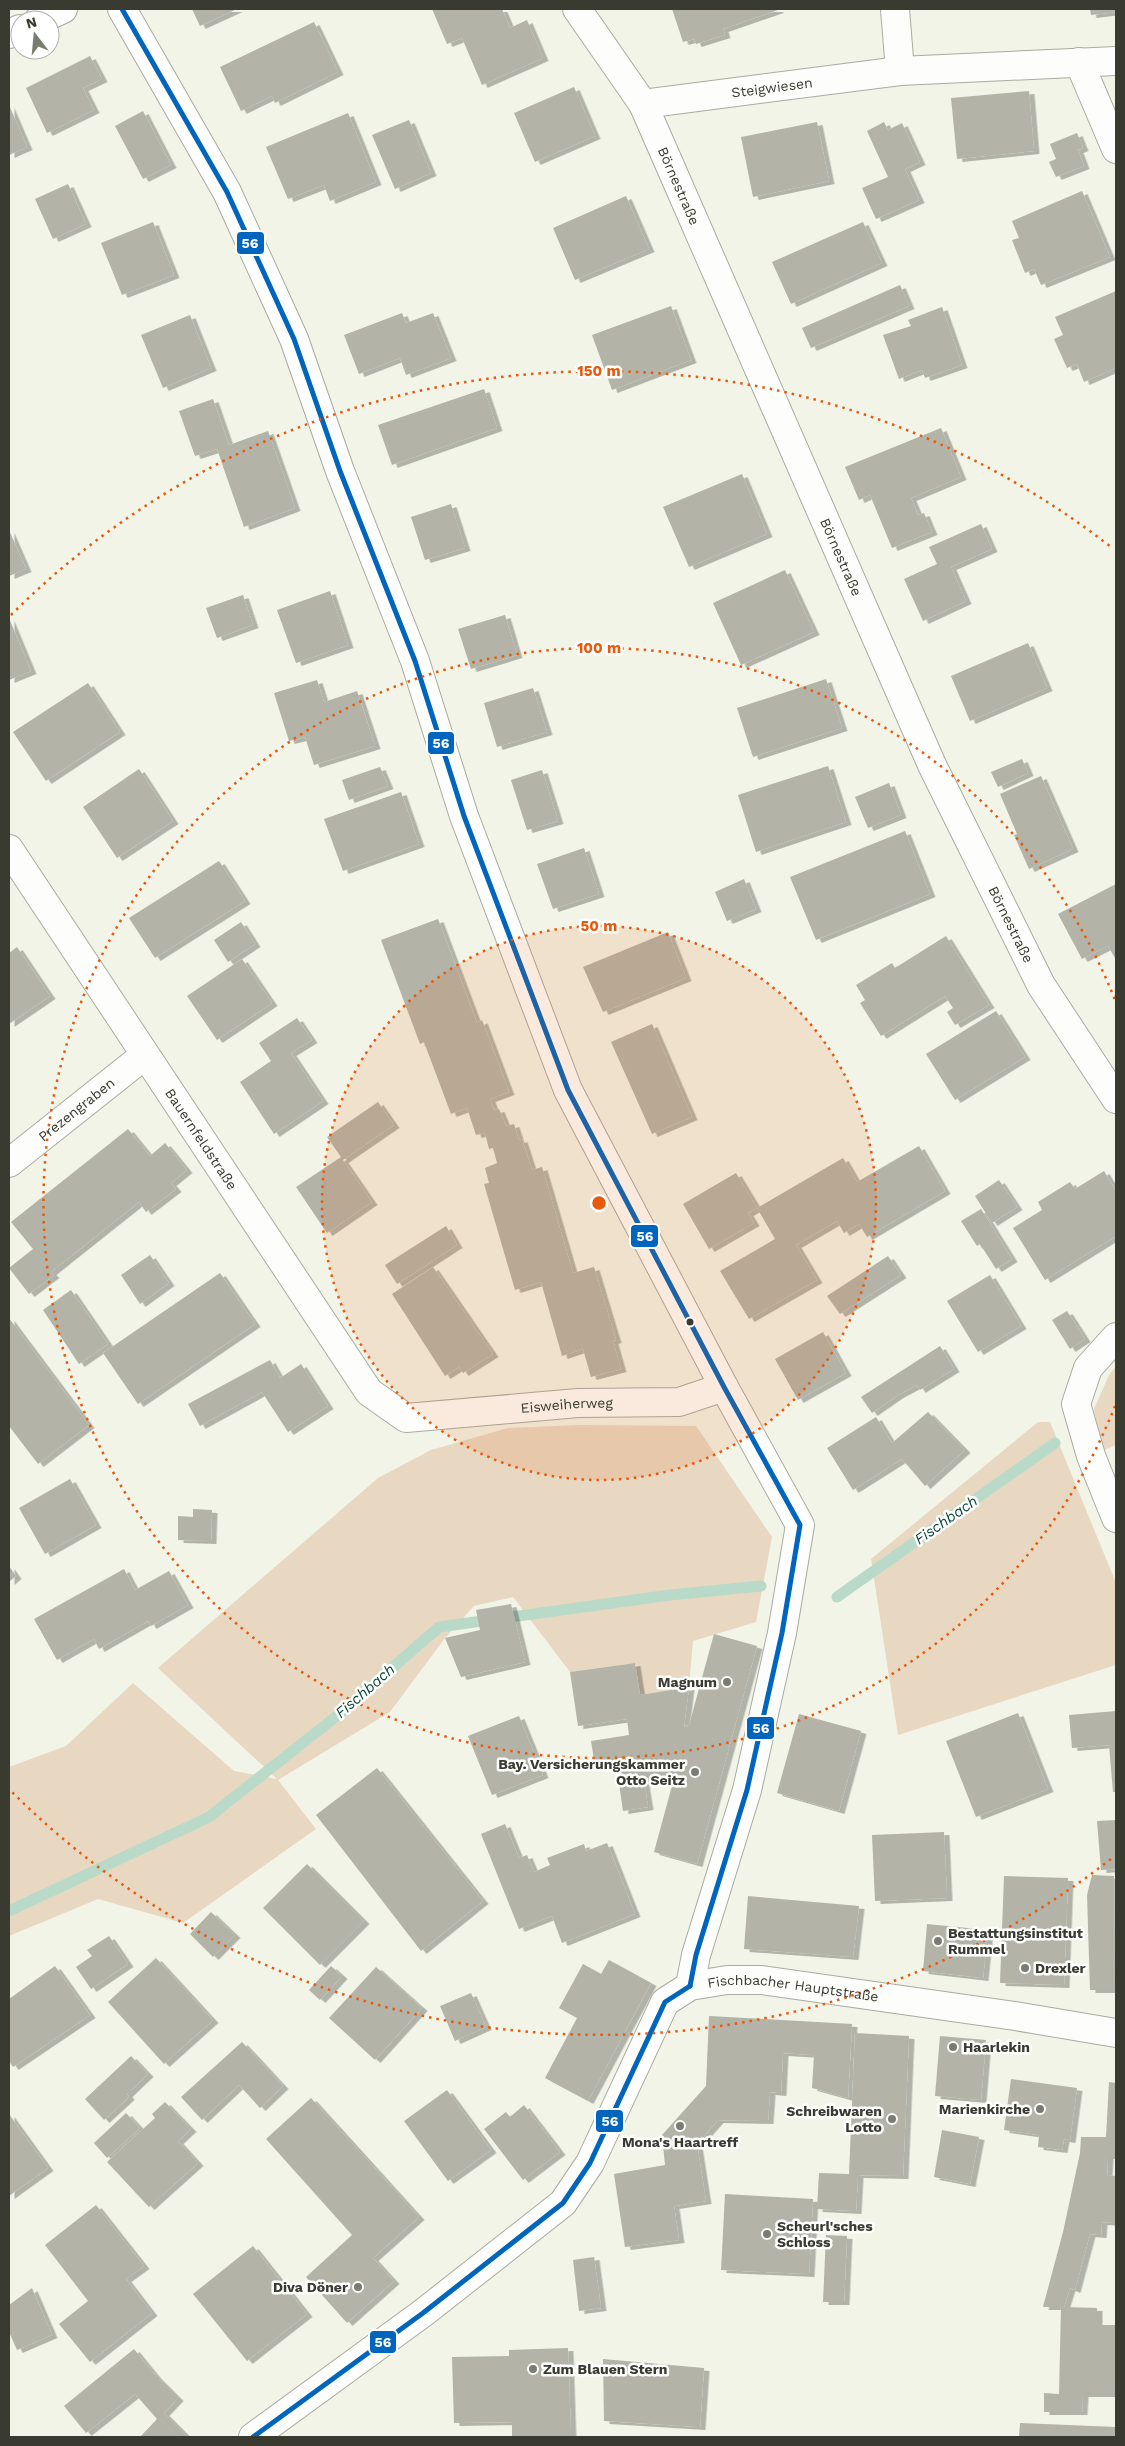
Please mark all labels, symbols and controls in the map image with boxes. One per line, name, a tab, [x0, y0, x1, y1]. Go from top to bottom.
north arrow	[10, 10, 60, 60]
text: N	[24, 13, 39, 32]
street label: Steigwiesen	[730, 74, 813, 101]
street label: Börnestraße	[655, 144, 703, 227]
line badge: 56	[236, 231, 265, 255]
text: 56	[242, 235, 259, 251]
text: 150 m	[577, 362, 621, 380]
street label: Börnestraße	[817, 515, 865, 598]
text: 100 m	[577, 639, 621, 657]
line badge: 56	[427, 731, 455, 755]
text: 56	[433, 735, 450, 751]
street label: Börnestraße	[985, 883, 1037, 965]
text: 50 m	[581, 917, 617, 935]
street label: Prezengraben	[35, 1074, 118, 1145]
street label: Bauernfeldstraße	[162, 1085, 241, 1193]
centre of rings	[590, 1194, 608, 1212]
line badge: 56	[630, 1224, 659, 1248]
text: 56	[637, 1228, 654, 1244]
unlabelled marker	[685, 1317, 695, 1327]
street label: Eisweiherweg	[520, 1395, 613, 1416]
water label: Fischbach	[911, 1492, 981, 1548]
water label: Fischbach	[332, 1660, 398, 1722]
place label: Magnum	[658, 1674, 717, 1690]
marker: Magnum	[721, 1676, 733, 1688]
line badge: 56	[746, 1716, 775, 1740]
text: 56	[753, 1720, 770, 1736]
place label: Bay. Versicherungskammer Otto Seitz	[498, 1756, 685, 1788]
marker: Bay. Versicherungskammer Otto Seitz	[689, 1766, 701, 1778]
place label: Bestattungsinstitut Rummel	[948, 1925, 1083, 1957]
marker: Bestattungsinstitut Rummel	[932, 1935, 944, 1947]
place label: Drexler	[1035, 1960, 1086, 1976]
marker: Drexler	[1019, 1962, 1031, 1974]
street label: Fischbacher Hauptstraße	[706, 1972, 880, 2005]
place label: Haarlekin	[963, 2039, 1030, 2055]
marker: Haarlekin	[947, 2041, 959, 2053]
place label: Marienkirche	[939, 2101, 1030, 2117]
place label: Schreibwaren Lotto	[786, 2103, 882, 2135]
marker: Marienkirche	[1034, 2103, 1046, 2115]
line badge: 56	[595, 2109, 624, 2133]
text: 56	[602, 2113, 619, 2129]
marker: Schreibwaren Lotto	[886, 2113, 898, 2125]
marker: Mona's Haartreff	[674, 2120, 686, 2132]
place label: Mona's Haartreff	[622, 2134, 739, 2150]
place label: Scheurl'sches Schloss	[777, 2218, 873, 2250]
marker: Scheurl'sches Schloss	[761, 2228, 773, 2240]
place label: Diva Döner	[273, 2279, 348, 2295]
marker: Diva Döner	[352, 2281, 364, 2293]
line badge: 56	[369, 2330, 397, 2354]
text: 56	[375, 2334, 392, 2350]
place label: Zum Blauen Stern	[543, 2361, 667, 2377]
marker: Zum Blauen Stern	[527, 2363, 539, 2375]

